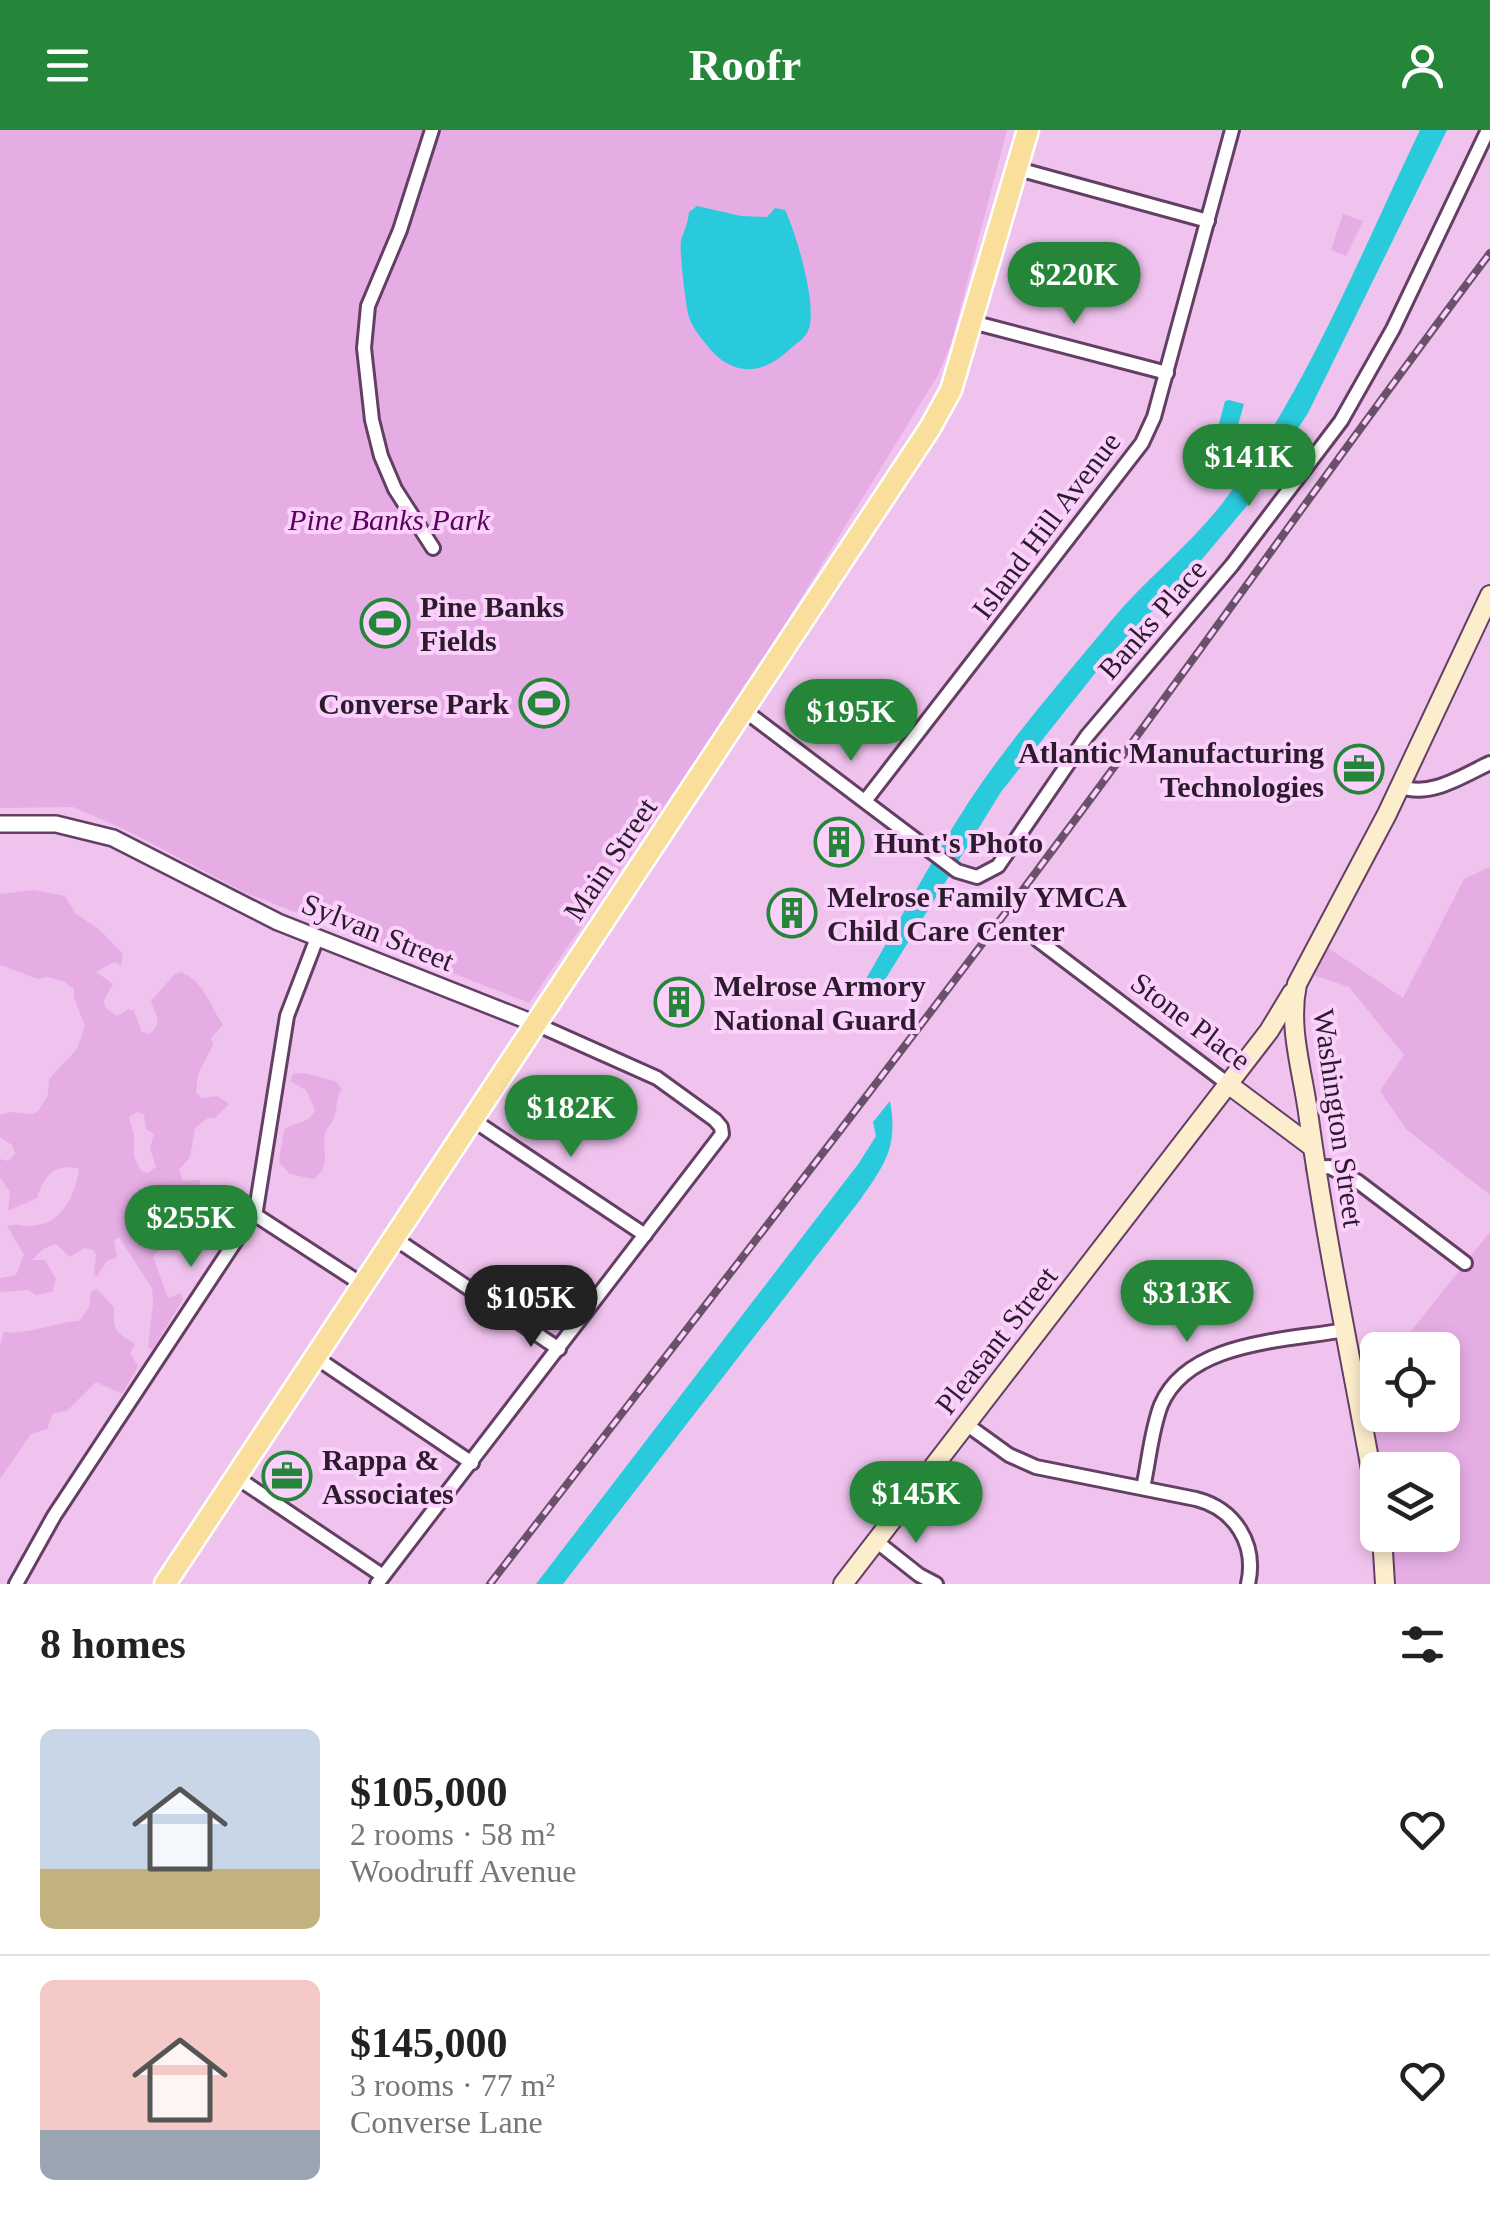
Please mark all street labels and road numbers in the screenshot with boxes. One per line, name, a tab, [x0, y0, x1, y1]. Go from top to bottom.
street label: Island Hill Avenue	[965, 425, 1127, 625]
street label: Banks Place	[1091, 553, 1213, 685]
street label: Main Street	[557, 791, 663, 927]
street label: Sylvan Street	[297, 887, 459, 978]
street label: Stone Place	[1125, 965, 1257, 1077]
street label: Washington Street	[1307, 1007, 1371, 1230]
street label: Pleasant Street	[928, 1259, 1064, 1420]

